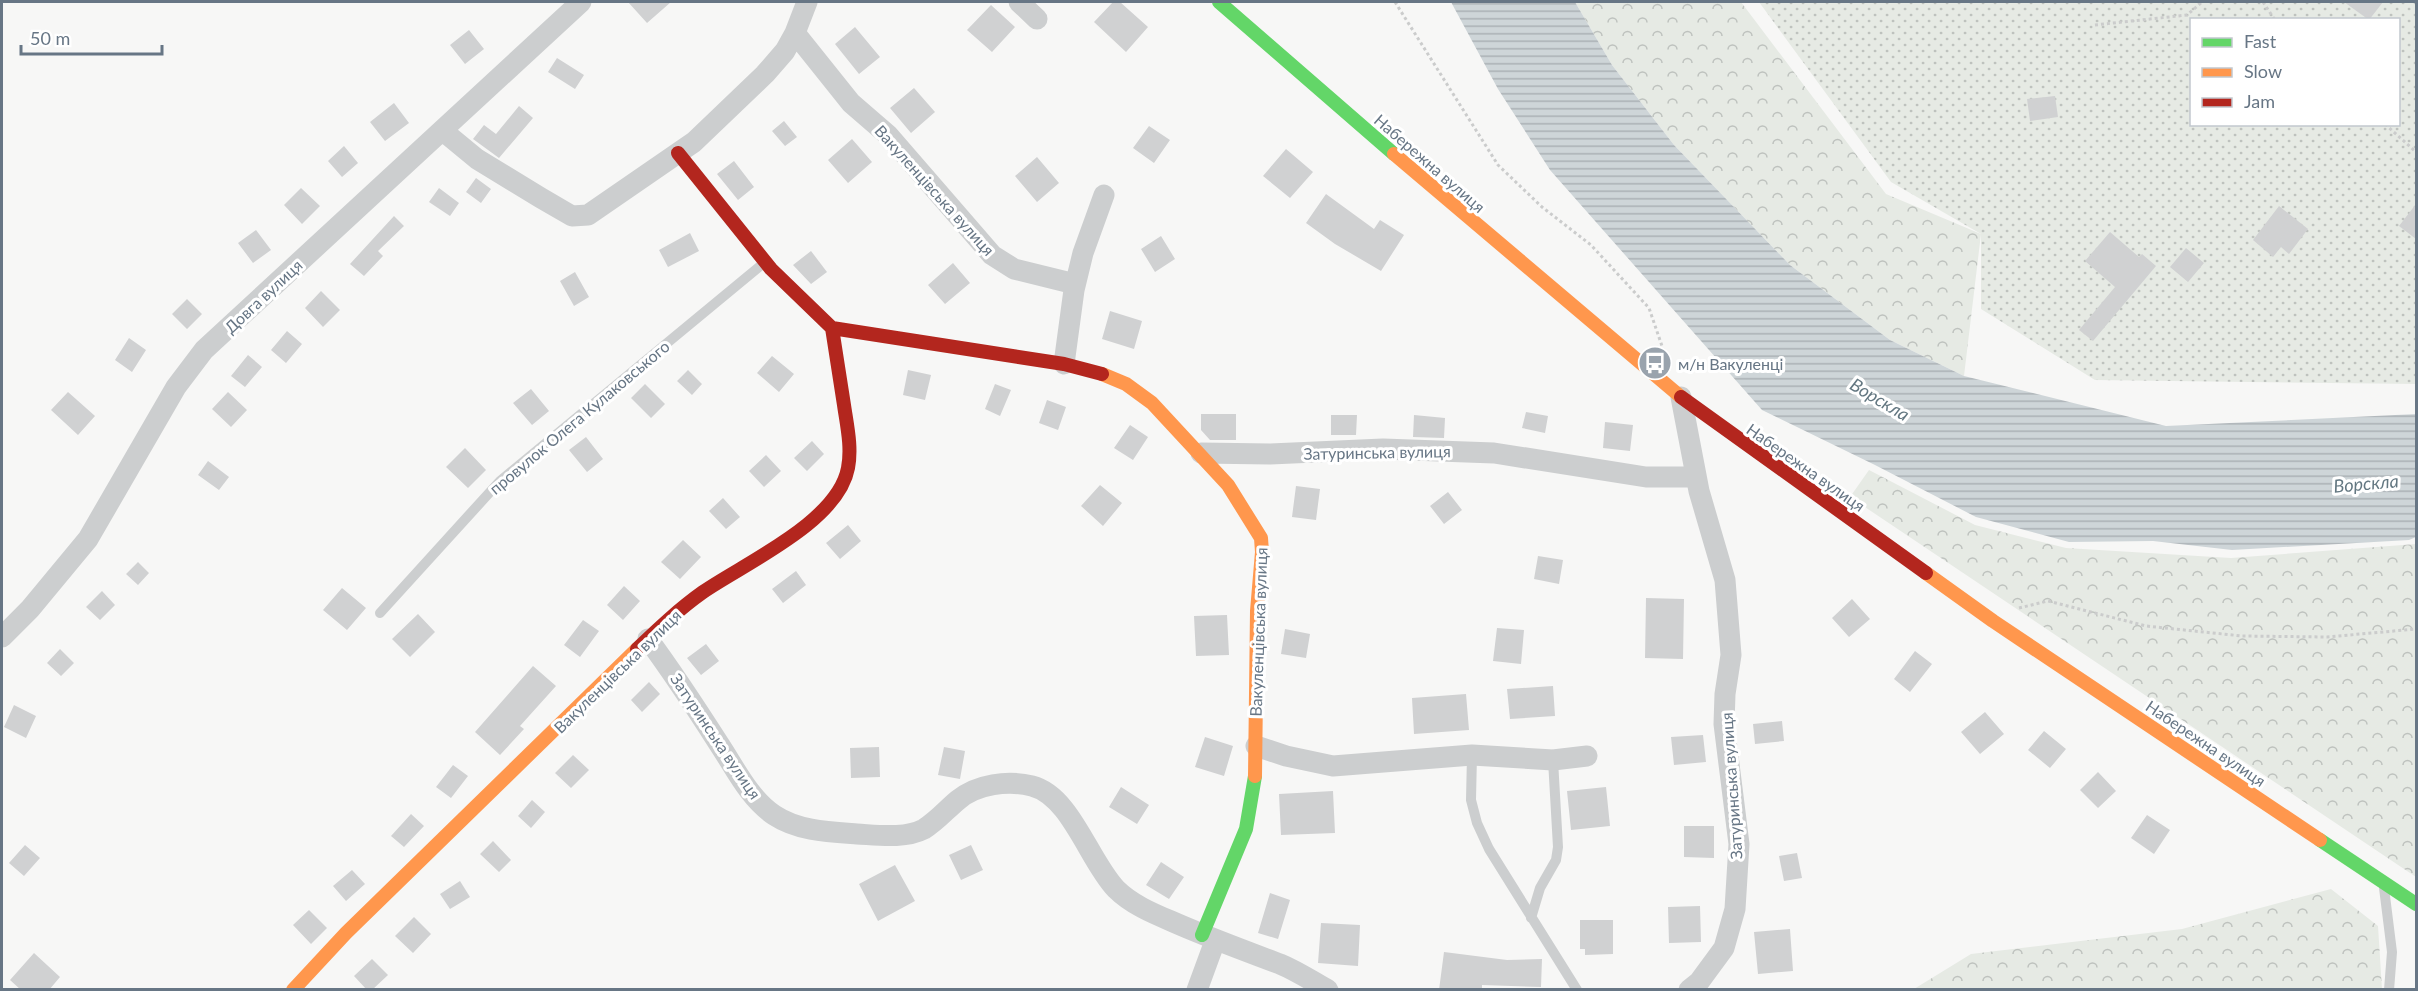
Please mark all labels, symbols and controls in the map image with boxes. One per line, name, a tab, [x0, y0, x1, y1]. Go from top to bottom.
scale bar	[21, 18, 162, 56]
legend	[2190, 18, 2400, 126]
text: 50 m	[30, 27, 70, 49]
text: Fast	[2244, 30, 2277, 52]
text: Slow	[2244, 60, 2282, 82]
text: Jam	[2244, 90, 2275, 112]
street label: Набережна вулиця	[1371, 110, 1489, 216]
street label: Вакуленцівська вулиця	[871, 121, 999, 259]
street label: Довга вулиця	[220, 255, 306, 337]
street label: провулок Олега Кулаковського	[485, 336, 673, 498]
bus stop icon: м/н Вакуленці	[1637, 345, 1673, 381]
place label: м/н Вакуленці	[1678, 354, 1783, 373]
water label: Ворскла	[1846, 373, 1914, 425]
street label: Набережна вулиця	[1743, 419, 1869, 515]
street label: Затуринська вулиця	[1303, 441, 1451, 463]
water label: Ворскла	[2332, 469, 2400, 497]
street label: Вакуленцівська вулиця	[1246, 547, 1270, 717]
street label: Вакуленцівська вулиця	[550, 605, 684, 737]
street label: Затуринська вулиця	[667, 670, 765, 802]
street label: Набережна вулиця	[2143, 696, 2269, 790]
street label: Затуринська вулиця	[1716, 712, 1746, 860]

